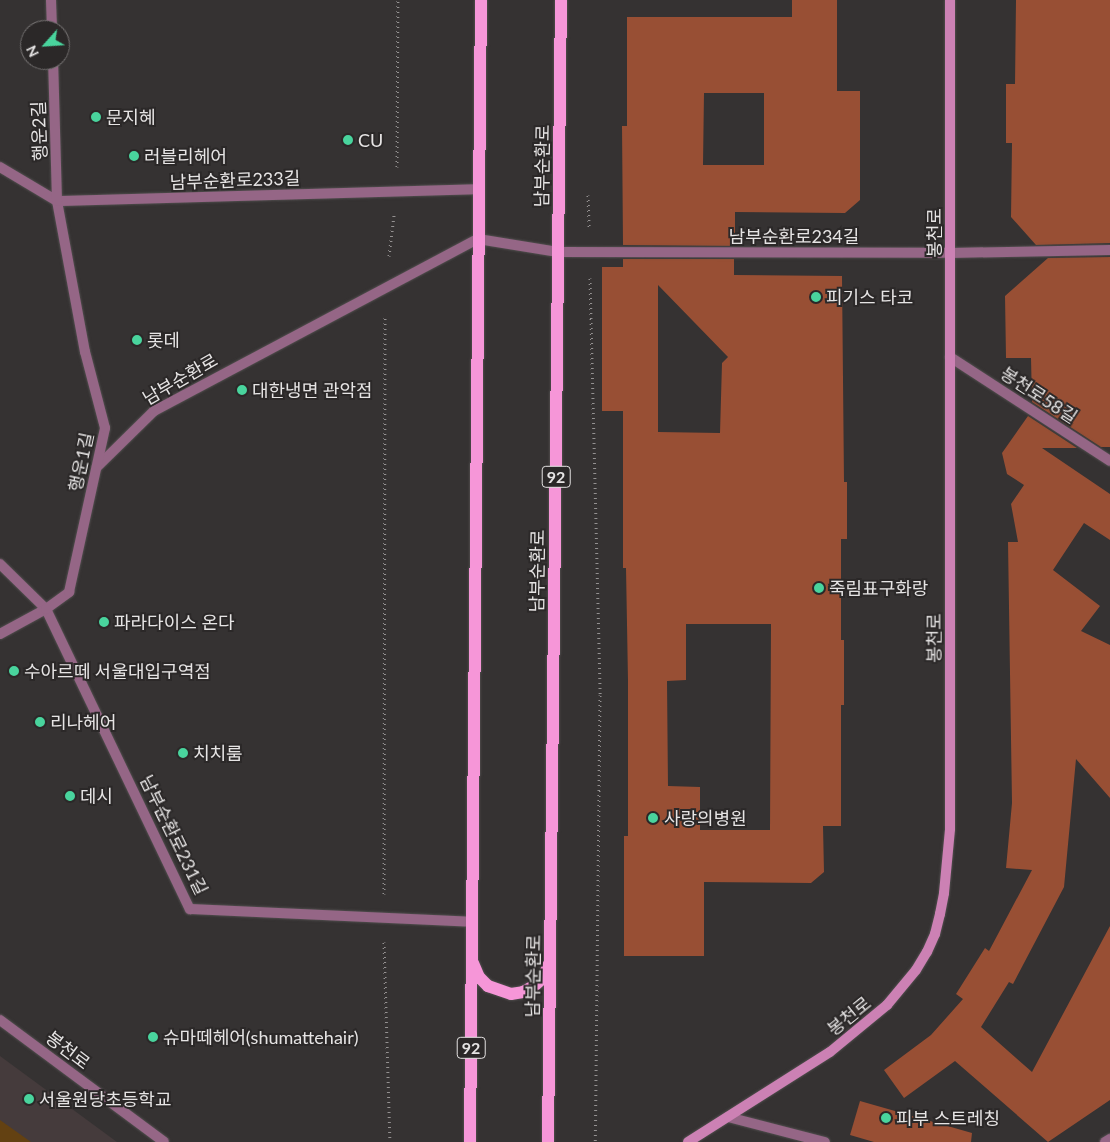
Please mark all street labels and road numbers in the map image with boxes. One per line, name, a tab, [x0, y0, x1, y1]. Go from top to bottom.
street label: 행운2길	[27, 101, 51, 161]
street label: 남부순환로	[530, 124, 554, 208]
street label: 남부순환로233길	[169, 167, 301, 193]
street label: 봉천로	[923, 208, 945, 258]
street label: 남부순환로234길	[729, 225, 859, 247]
street label: 남부순환로	[139, 349, 221, 409]
street label: 봉천로58길	[997, 362, 1081, 428]
street label: 행운1길	[64, 430, 98, 494]
road number: 92	[541, 464, 571, 491]
street label: 남부순환로	[525, 529, 549, 613]
street label: 봉천로	[923, 613, 945, 663]
street label: 남부순환로231길	[136, 772, 212, 898]
street label: 남부순환로	[521, 934, 545, 1018]
street label: 봉천로	[823, 992, 875, 1040]
street label: 봉천로	[42, 1026, 94, 1074]
road number: 92	[456, 1034, 486, 1062]

